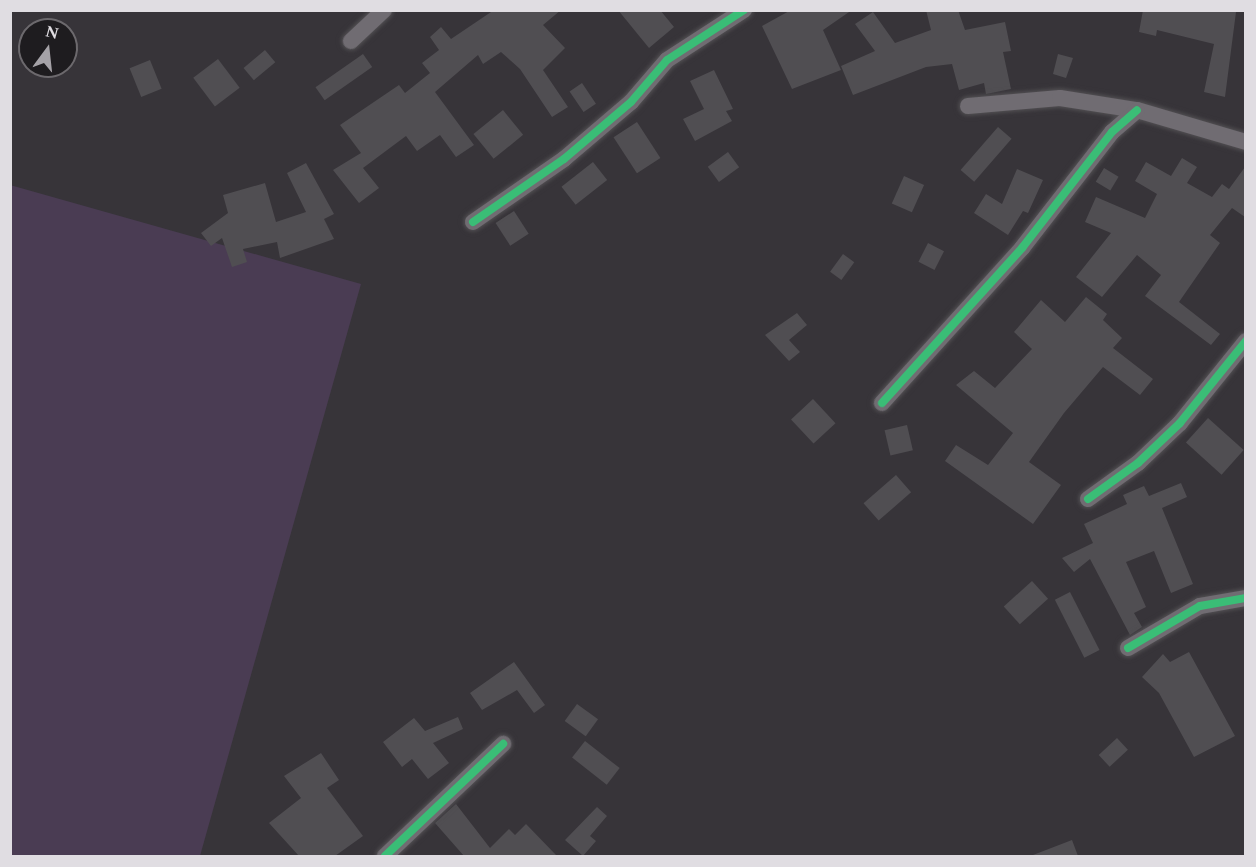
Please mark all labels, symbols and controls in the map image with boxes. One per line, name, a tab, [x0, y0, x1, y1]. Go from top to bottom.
north arrow	[18, 18, 78, 78]
text: N	[43, 19, 62, 46]

